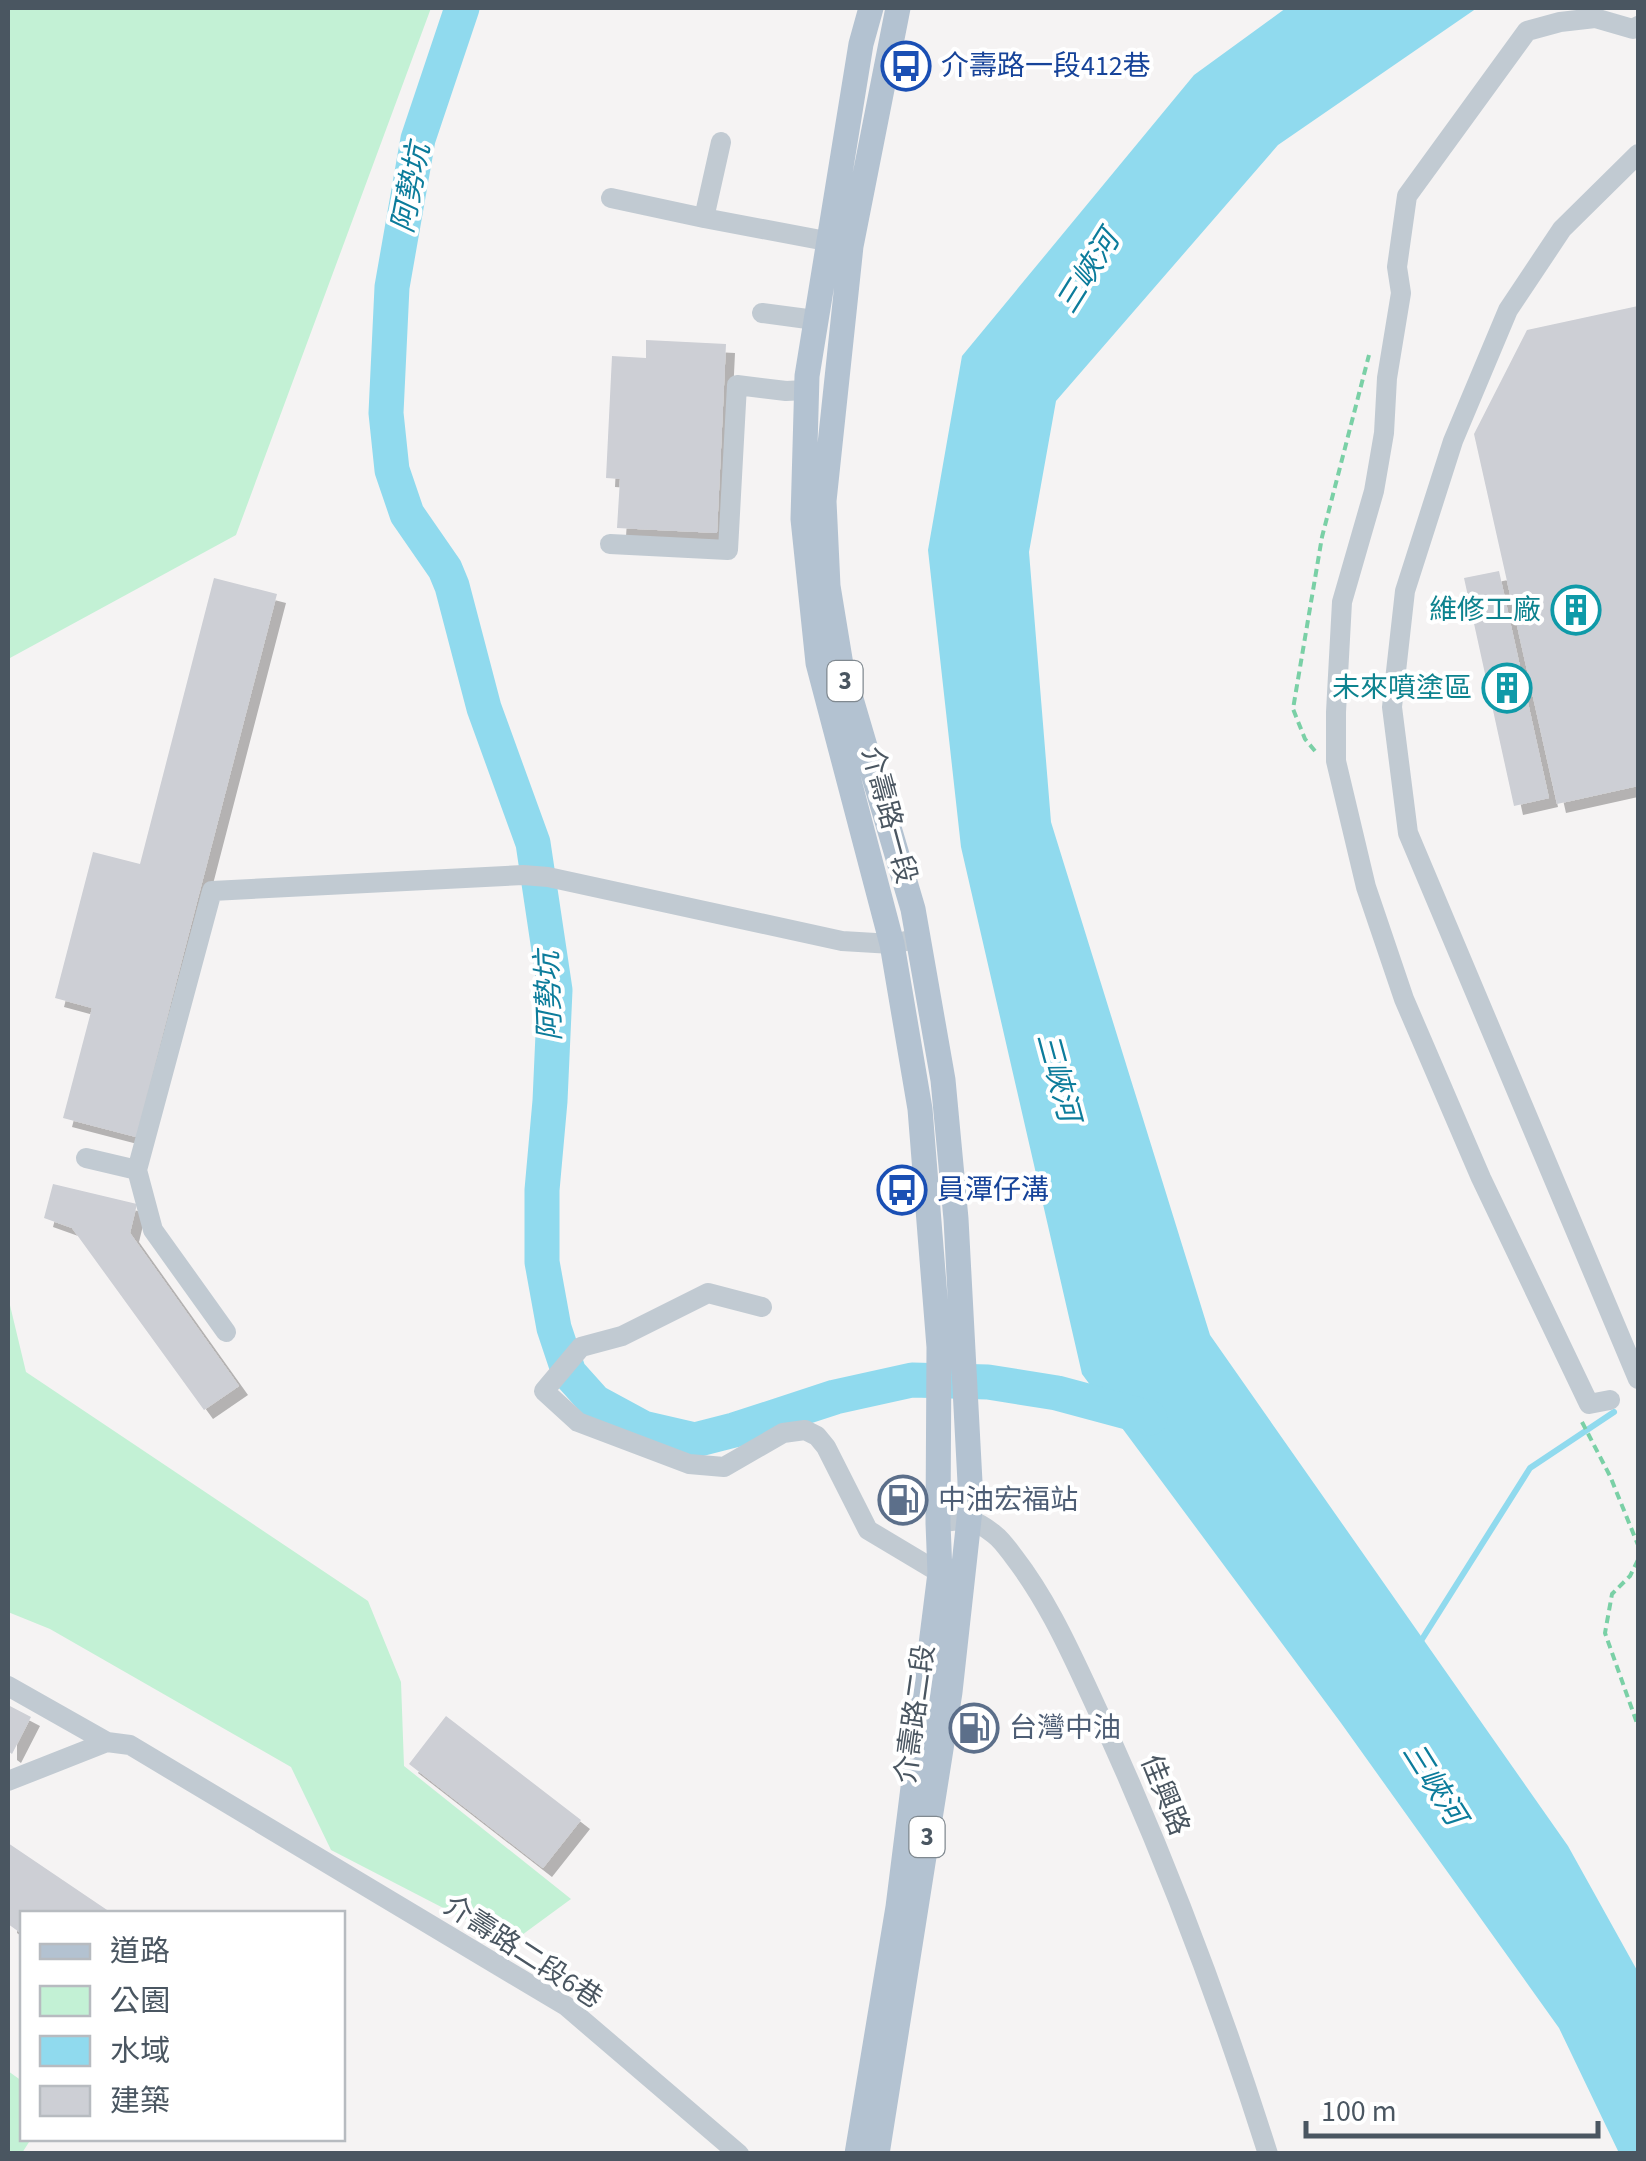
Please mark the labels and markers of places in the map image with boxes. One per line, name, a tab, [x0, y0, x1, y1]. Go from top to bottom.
bus stop icon: 介壽路一段412巷	[880, 40, 932, 92]
place label: 介壽路一段412巷	[941, 46, 1151, 86]
building icon: 維修工廠	[1550, 584, 1602, 636]
place label: 維修工廠	[1429, 590, 1541, 630]
building icon: 未來噴塗區	[1481, 662, 1533, 714]
place label: 未來噴塗區	[1332, 668, 1472, 708]
bus stop icon: 員潭仔溝	[876, 1164, 928, 1216]
place label: 員潭仔溝	[937, 1170, 1049, 1210]
fuel station icon: 中油宏福站	[877, 1474, 929, 1526]
place label: 中油宏福站	[938, 1480, 1078, 1520]
fuel station icon: 台灣中油	[948, 1702, 1000, 1754]
place label: 台灣中油	[1009, 1708, 1121, 1748]

